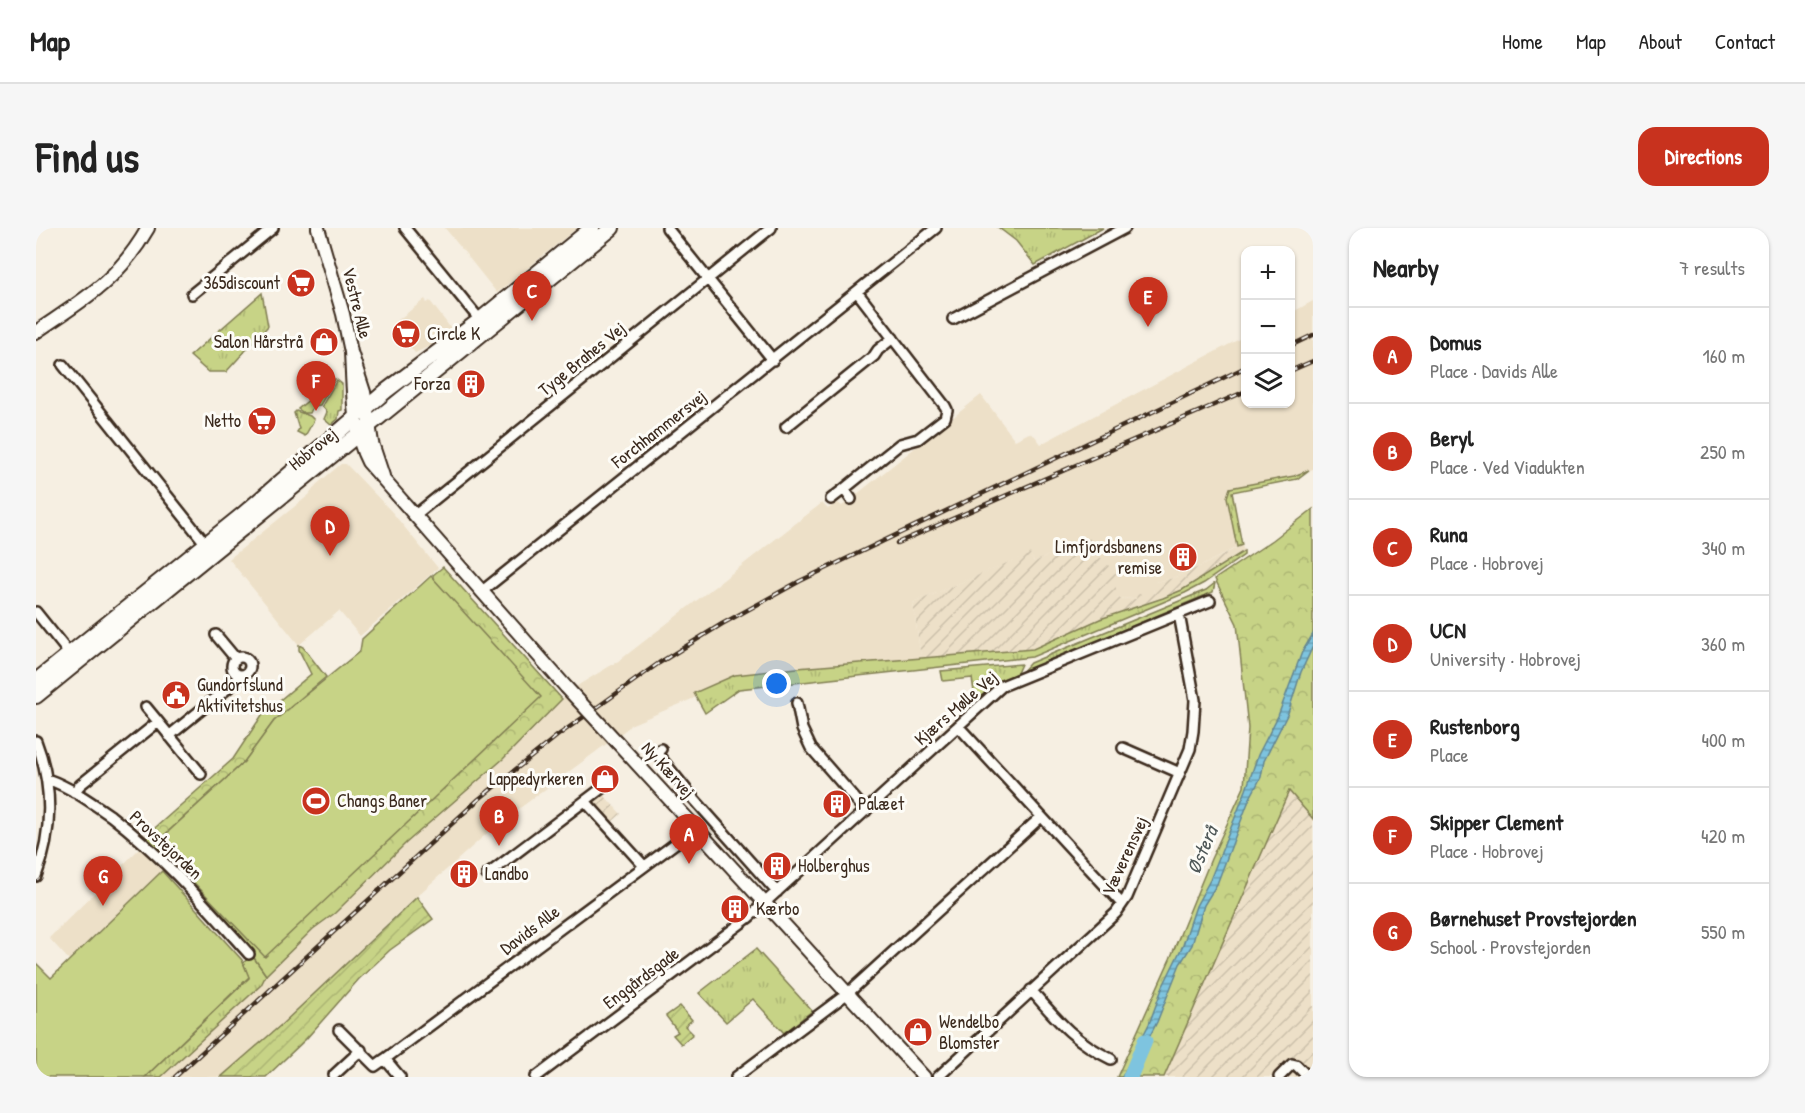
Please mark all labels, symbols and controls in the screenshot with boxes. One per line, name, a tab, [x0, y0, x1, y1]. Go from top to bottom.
text: Map	[30, 22, 70, 60]
text: Home	[1502, 27, 1543, 56]
text: Map	[1576, 27, 1606, 56]
text: About	[1639, 27, 1682, 56]
text: Contact	[1715, 27, 1775, 56]
button: Directions	[1638, 127, 1769, 186]
text: Find us	[36, 128, 139, 185]
map controls	[1241, 246, 1295, 408]
button: +	[1241, 246, 1295, 300]
text: Nearby	[1373, 250, 1439, 285]
text: 7 results	[1679, 254, 1745, 281]
street label: Vestre Alle	[337, 265, 378, 341]
supermarket icon: 365discount	[285, 267, 317, 299]
place label: 365discount	[203, 270, 281, 295]
pin: C	[512, 272, 552, 321]
pin: E	[1128, 278, 1168, 327]
button: −	[1241, 300, 1295, 354]
street label: Tyge Brahes Vej	[533, 316, 631, 402]
supermarket icon: Circle K	[390, 318, 422, 350]
place label: Circle K	[427, 321, 481, 346]
shop icon: Salon Hårstrå	[308, 326, 340, 358]
text: Domus	[1430, 327, 1482, 357]
place label: Salon Hårstrå	[214, 329, 303, 354]
text: A	[1388, 342, 1397, 369]
text: 160 m	[1703, 342, 1745, 369]
button: layers	[1241, 354, 1295, 408]
text: Place · Davids Alle	[1430, 357, 1558, 384]
pin: F	[296, 362, 336, 411]
building icon: Forza	[455, 368, 487, 400]
place label: Forza	[413, 371, 450, 396]
street label: Forchhammersvej	[605, 384, 711, 474]
supermarket icon: Netto	[246, 405, 278, 437]
place label: Netto	[205, 408, 241, 433]
street label: Hobrovej	[283, 421, 342, 476]
text: Beryl	[1430, 423, 1474, 453]
text: B	[1387, 438, 1398, 465]
text: 250 m	[1700, 438, 1745, 465]
text: Place · Ved Viadukten	[1430, 453, 1585, 480]
pin: D	[310, 506, 350, 556]
text: Runa	[1430, 519, 1467, 549]
place label: Limfjordsbanens remise	[1055, 534, 1162, 580]
text: C	[1387, 534, 1398, 561]
text: 340 m	[1701, 534, 1745, 561]
building icon: Limfjordsbanens remise	[1167, 541, 1199, 573]
text: Place · Hobrovej	[1430, 549, 1544, 576]
text: UCN	[1430, 615, 1466, 645]
text: D	[1388, 630, 1397, 657]
text: 360 m	[1701, 630, 1745, 657]
text: University · Hobrovej	[1430, 645, 1581, 672]
street label: Kjærs Mølle Vej	[909, 664, 1003, 751]
your location	[762, 669, 791, 698]
place label: Gundorfslund Aktivitetshus	[197, 672, 283, 718]
public building icon: Gundorfslund Aktivitetshus	[160, 679, 192, 711]
text: Rustenborg	[1430, 711, 1520, 741]
text: E	[1388, 726, 1397, 753]
text: 400 m	[1701, 726, 1745, 753]
street label: Ny Kærvej	[636, 736, 701, 803]
text: Place	[1430, 741, 1469, 768]
shop icon: Lappedyrkeren	[589, 763, 621, 795]
place label: Lappedyrkeren	[489, 766, 584, 791]
sports icon: Changs Baner	[300, 785, 332, 817]
place label: Changs Baner	[337, 788, 427, 813]
building icon: Palæet	[821, 788, 853, 820]
place label: Palæet	[858, 791, 905, 816]
pin: B	[480, 796, 518, 846]
street label: Provstejorden	[125, 804, 208, 885]
text: Skipper Clement	[1430, 807, 1563, 837]
street label: Væverensvej	[1095, 812, 1154, 899]
pin: A	[670, 814, 708, 864]
water label: Østerå	[1179, 820, 1224, 878]
text: F	[1389, 822, 1396, 849]
text: 420 m	[1701, 822, 1745, 849]
text: Place · Hobrovej	[1430, 837, 1544, 864]
building icon: Holberghus	[761, 850, 793, 882]
place label: Holberghus	[798, 853, 870, 878]
pin: G	[84, 856, 122, 906]
building icon: Landbo	[448, 858, 480, 890]
place label: Landbo	[485, 861, 529, 886]
building icon: Kærbo	[719, 893, 751, 925]
place label: Kærbo	[756, 896, 799, 921]
street label: Davids Alle	[495, 899, 565, 960]
text: Børnehuset Provstejorden	[1430, 903, 1637, 933]
text: G	[1388, 918, 1397, 945]
text: 550 m	[1701, 918, 1745, 945]
text: School · Provstejorden	[1430, 933, 1591, 960]
street label: Enggårdsgade	[598, 941, 684, 1014]
place label: Wendelbo Blomster	[939, 1009, 1000, 1055]
shop icon: Wendelbo Blomster	[902, 1016, 934, 1048]

